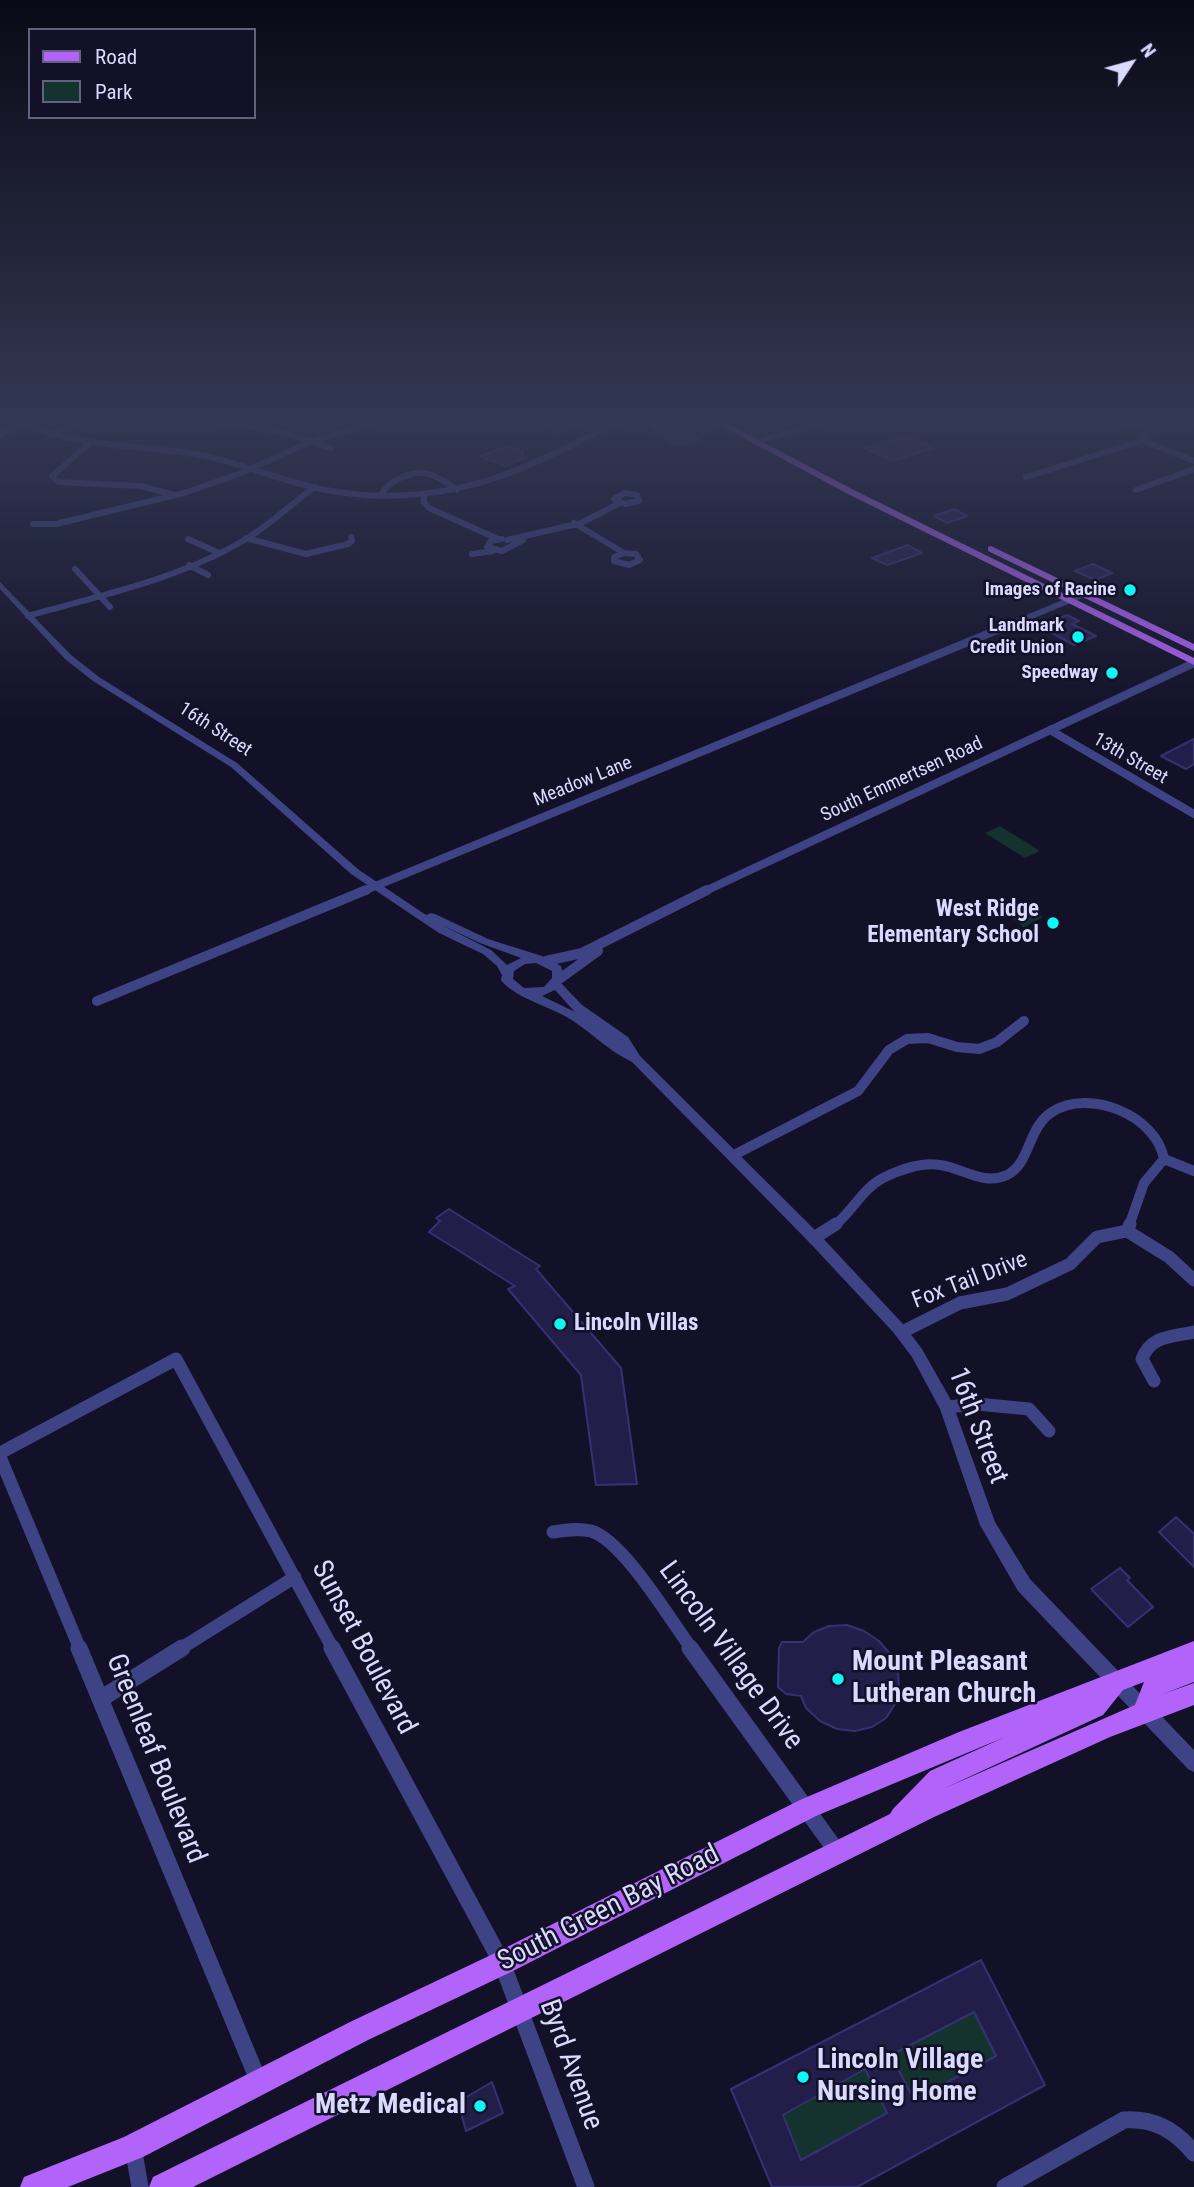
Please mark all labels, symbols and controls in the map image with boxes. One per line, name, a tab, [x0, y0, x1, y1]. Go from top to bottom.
legend	[28, 28, 256, 119]
north arrow	[1096, 28, 1166, 98]
text: N	[1136, 39, 1161, 62]
text: Road	[95, 45, 137, 69]
text: Park	[95, 80, 132, 104]
place label: Images of Racine	[985, 579, 1116, 601]
marker: Images of Racine	[1122, 582, 1138, 598]
place label: Landmark Credit Union	[970, 615, 1064, 659]
marker: Landmark Credit Union	[1070, 629, 1086, 645]
place label: Speedway	[1021, 662, 1098, 684]
marker: Speedway	[1104, 665, 1120, 681]
street label: 16th Street	[174, 698, 256, 762]
street label: 13th Street	[1089, 729, 1171, 789]
street label: South Emmertsen Road	[817, 733, 987, 827]
street label: Meadow Lane	[530, 752, 636, 812]
place label: West Ridge Elementary School	[867, 896, 1039, 950]
marker: West Ridge Elementary School	[1045, 915, 1061, 931]
street label: Fox Tail Drive	[909, 1246, 1031, 1316]
place label: Lincoln Villas	[574, 1310, 699, 1338]
marker: Lincoln Villas	[552, 1316, 568, 1332]
street label: 16th Street	[940, 1363, 1014, 1489]
street label: Sunset Boulevard	[303, 1555, 423, 1741]
street label: Lincoln Village Drive	[650, 1555, 810, 1757]
place label: Mount Pleasant Lutheran Church	[852, 1646, 1036, 1712]
street label: Greenleaf Boulevard	[98, 1650, 212, 1868]
marker: Mount Pleasant Lutheran Church	[830, 1671, 846, 1687]
street label: South Green Bay Road	[493, 1839, 725, 1979]
street label: Byrd Avenue	[531, 1995, 609, 2135]
place label: Lincoln Village Nursing Home	[817, 2044, 983, 2110]
marker: Lincoln Village Nursing Home	[795, 2069, 811, 2085]
place label: Metz Medical	[315, 2089, 466, 2123]
marker: Metz Medical	[472, 2098, 488, 2114]

